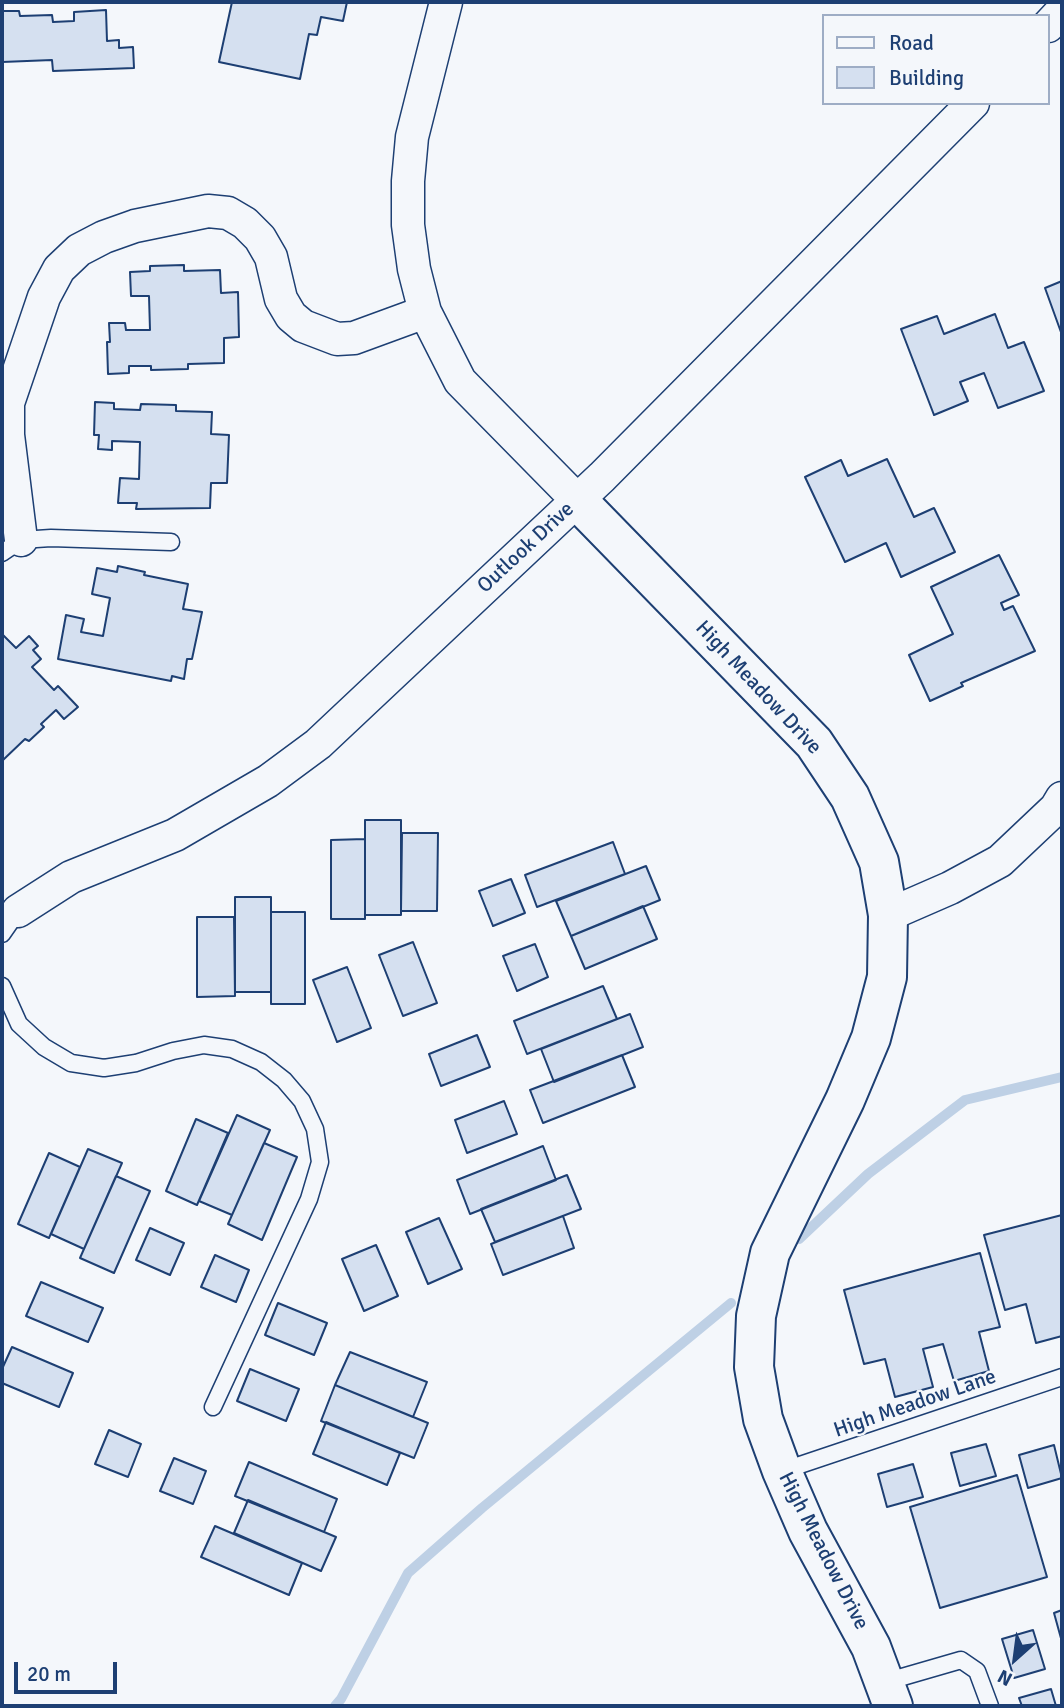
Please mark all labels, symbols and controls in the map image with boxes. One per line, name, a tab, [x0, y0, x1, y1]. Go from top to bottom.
legend	[822, 14, 1050, 105]
text: Road	[889, 30, 934, 56]
text: Building	[889, 65, 964, 91]
street label: Outlook Drive	[473, 497, 579, 599]
street label: High Meadow Drive	[690, 616, 826, 760]
street label: High Meadow Lane	[831, 1364, 999, 1444]
street label: High Meadow Drive	[772, 1468, 874, 1634]
north arrow	[980, 1624, 1050, 1694]
scale bar	[18, 1648, 121, 1692]
text: 20 m	[27, 1661, 71, 1687]
text: N	[994, 1664, 1017, 1691]

